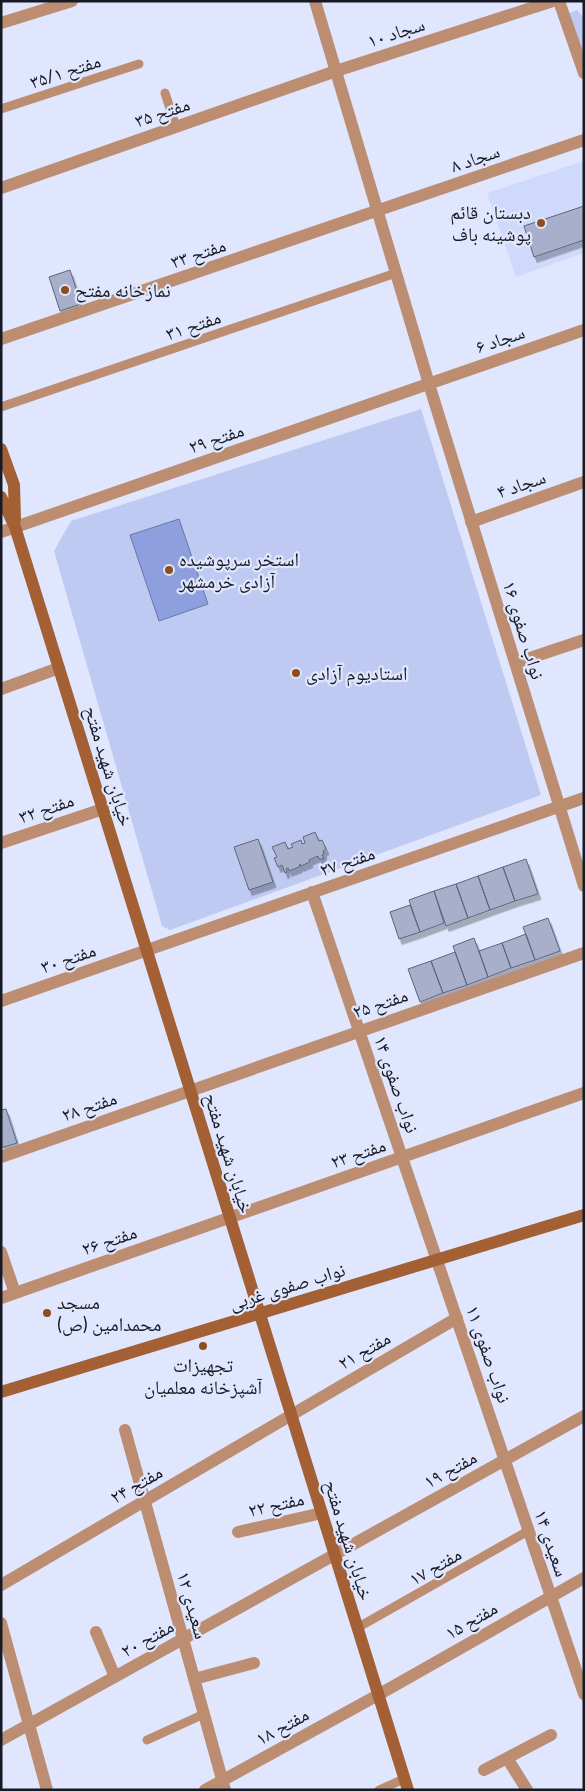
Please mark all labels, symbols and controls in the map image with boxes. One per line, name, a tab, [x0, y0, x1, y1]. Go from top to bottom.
street label: سجاد ۱۰	[363, 9, 428, 54]
street label: مفتح ۳۵/۱	[26, 45, 104, 96]
street label: مفتح ۳۵	[130, 89, 193, 134]
street label: سجاد ۸	[446, 136, 503, 179]
place label: دبستان قائم پوشینه باف	[450, 197, 531, 248]
marker: دبستان قائم پوشینه باف	[535, 217, 547, 229]
street label: مفتح ۳۳	[166, 230, 229, 275]
place label: نمازخانه مفتح	[75, 275, 171, 304]
marker: نمازخانه مفتح	[59, 284, 71, 296]
street label: مفتح ۳۱	[161, 302, 224, 347]
street label: سجاد ۶	[471, 317, 528, 360]
street label: مفتح ۲۹	[184, 415, 247, 460]
street label: سجاد ۴	[492, 462, 549, 505]
place label: استخر سرپوشیده آزادی خرمشهر	[178, 544, 299, 595]
marker: استخر سرپوشیده آزادی خرمشهر	[163, 564, 175, 576]
street label: نواب صفوی ۱۶	[496, 577, 553, 683]
place label: استادیوم آزادی	[306, 658, 407, 687]
marker: استادیوم آزادی	[290, 667, 302, 679]
street label: خیابان شهید مفتح	[77, 702, 142, 830]
street label: مفتح ۳۲	[14, 785, 77, 830]
street label: مفتح ۲۷	[315, 838, 378, 883]
street label: مفتح ۳۰	[36, 935, 99, 980]
street label: مفتح ۲۵	[348, 980, 411, 1025]
street label: نواب صفوی ۱۴	[367, 1031, 428, 1137]
street label: مفتح ۲۸	[57, 1083, 120, 1128]
street label: خیابان شهید مفتح	[197, 1089, 262, 1217]
street label: مفتح ۲۳	[326, 1130, 389, 1175]
street label: مفتح ۲۶	[77, 1217, 140, 1262]
street label: نواب صفوی غربی	[225, 1254, 349, 1317]
place label: مسجد محمدامین (ص)	[57, 1287, 161, 1338]
street label: نواب صفوی ۱۱	[459, 1301, 520, 1407]
marker: مسجد محمدامین (ص)	[41, 1307, 53, 1319]
street label: مفتح ۲۱	[332, 1323, 396, 1376]
marker: تجهيزات آشپزخانه معلمیان	[197, 1340, 209, 1352]
place label: تجهيزات آشپزخانه معلمیان	[144, 1350, 263, 1401]
street label: مفتح ۱۹	[418, 1442, 482, 1495]
street label: مفتح ۲۴	[104, 1457, 168, 1510]
street label: خیابان شهید مفتح	[317, 1476, 382, 1604]
street label: مفتح ۲۲	[245, 1483, 307, 1524]
street label: سعیدی ۱۴	[527, 1505, 577, 1580]
street label: مفتح ۱۷	[403, 1539, 467, 1592]
street label: سعیدی ۱۲	[170, 1568, 217, 1642]
street label: مفتح ۱۵	[439, 1593, 503, 1646]
street label: مفتح ۲۰	[115, 1611, 179, 1664]
street label: مفتح ۱۸	[250, 1699, 314, 1752]

